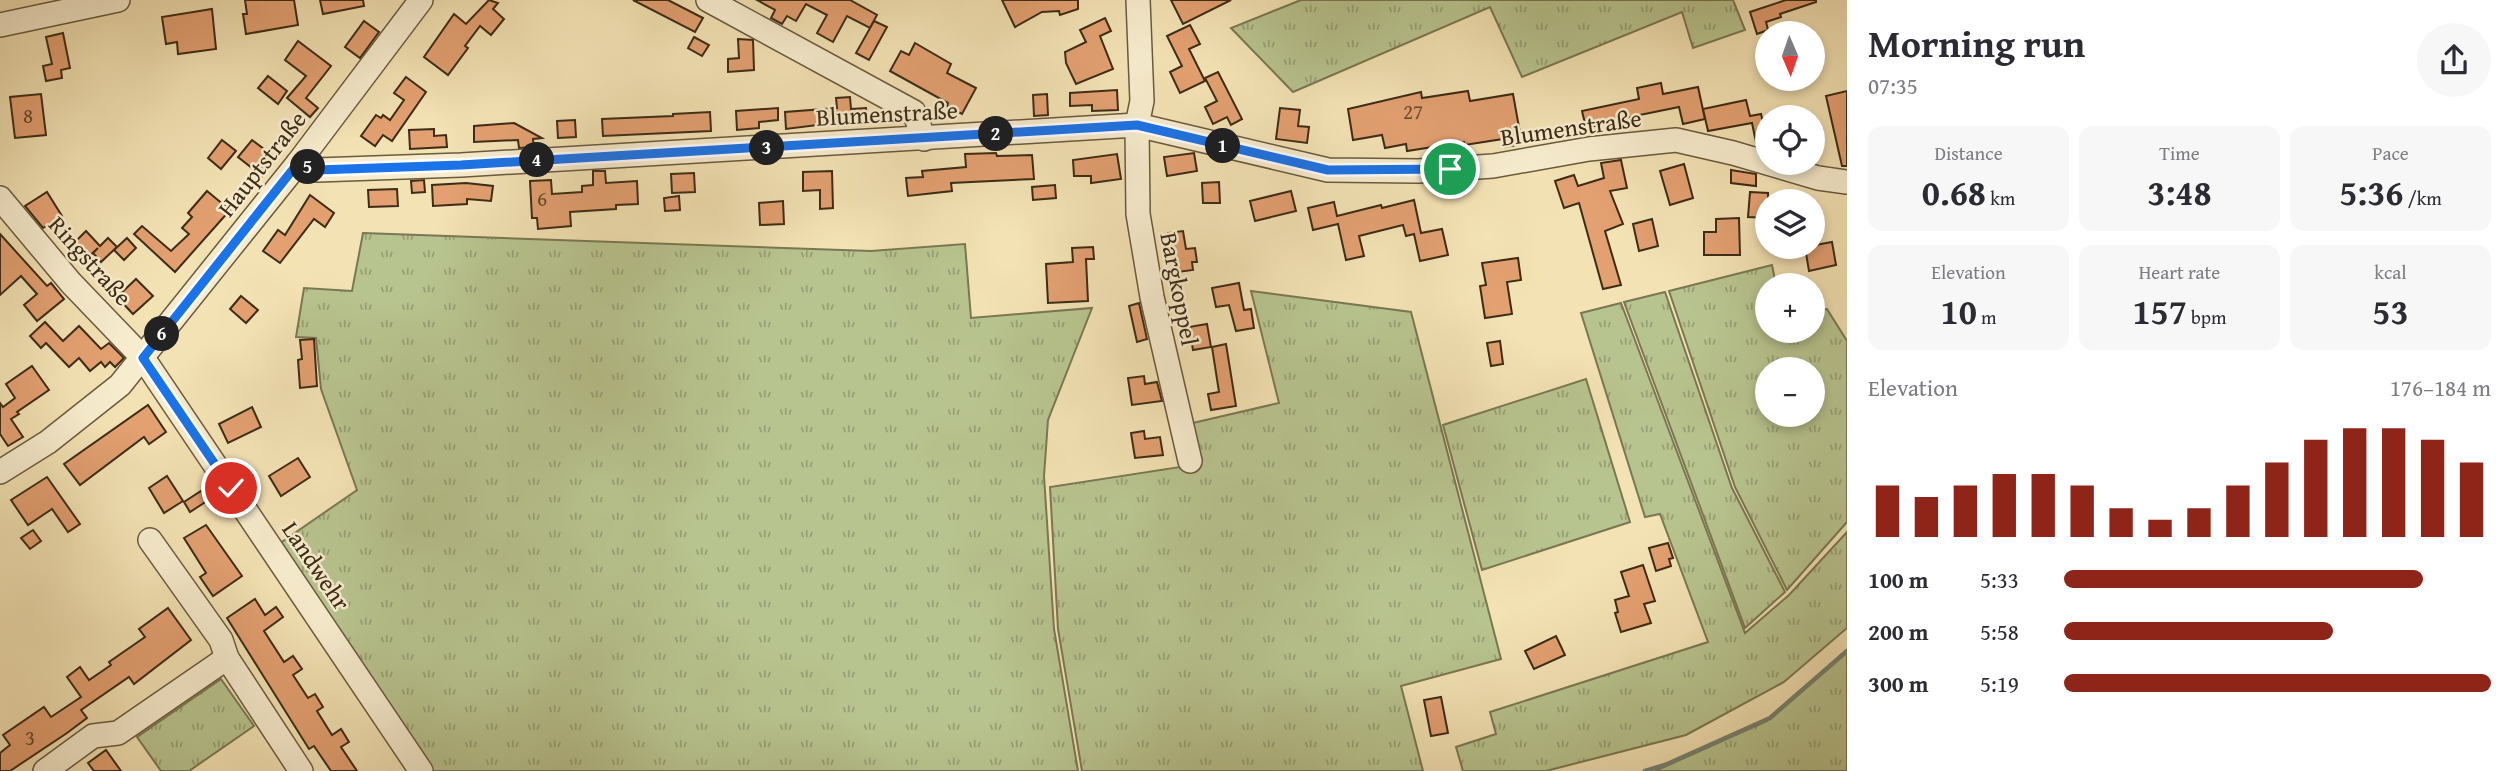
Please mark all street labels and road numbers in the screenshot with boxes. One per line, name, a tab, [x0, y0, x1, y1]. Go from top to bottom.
street label: Blumenstraße	[815, 92, 959, 135]
street label: Blumenstraße	[1498, 100, 1644, 155]
street label: Hauptstraße	[209, 103, 314, 224]
street label: Ringstraße	[40, 208, 140, 313]
street label: Bargkoppel	[1151, 229, 1208, 349]
street label: Landwehr	[274, 514, 359, 617]

